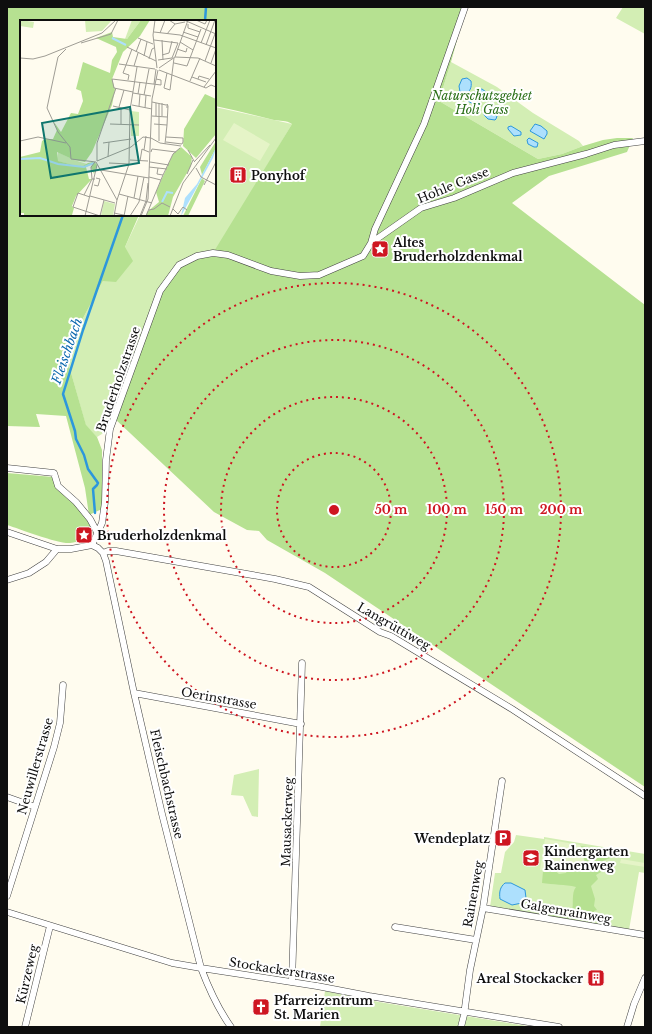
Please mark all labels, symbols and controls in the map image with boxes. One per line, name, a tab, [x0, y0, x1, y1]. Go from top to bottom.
inset map	[20, 20, 216, 216]
park label: Naturschutzgebiet Holi Gass	[431, 88, 533, 117]
street label: Hohle Gasse	[415, 164, 491, 206]
building icon: Ponyhof	[228, 165, 248, 185]
place label: Ponyhof	[251, 168, 307, 183]
place label: Altes Bruderholzdenkmal	[392, 235, 523, 264]
place icon: Altes Bruderholzdenkmal	[370, 239, 390, 259]
water label: Fleischbach	[47, 316, 86, 387]
street label: Bruderholzstrasse	[93, 324, 143, 434]
text: 50 m	[375, 502, 408, 517]
text: 100 m	[427, 502, 468, 517]
text: 150 m	[485, 502, 524, 517]
text: 200 m	[540, 502, 583, 517]
centre of rings	[327, 503, 341, 517]
place icon: Bruderholzdenkmal	[74, 525, 94, 545]
place label: Bruderholzdenkmal	[97, 528, 227, 543]
street label: Langrüttiweg	[355, 599, 434, 653]
street label: Oerinstrasse	[180, 684, 258, 712]
street label: Neuwillerstrasse	[14, 716, 56, 816]
street label: Fleischbachstrasse	[147, 728, 187, 841]
street label: Mausackerweg	[278, 776, 296, 867]
parking icon: Wendeplatz	[493, 828, 513, 848]
place label: Wendeplatz	[413, 831, 490, 846]
place label: Kindergarten Rainenweg	[544, 844, 629, 873]
school or university icon: Kindergarten Rainenweg	[521, 848, 541, 868]
street label: Rainenweg	[460, 859, 486, 929]
street label: Galgenrainweg	[519, 896, 613, 927]
street label: Kürzeweg	[13, 942, 41, 1005]
street label: Stockackerstrasse	[228, 954, 336, 986]
building icon: Areal Stockacker	[586, 968, 606, 988]
place label: Areal Stockacker	[476, 971, 583, 986]
place label: Pfarreizentrum St. Marien	[274, 993, 374, 1022]
church icon: Pfarreizentrum St. Marien	[251, 997, 271, 1017]

